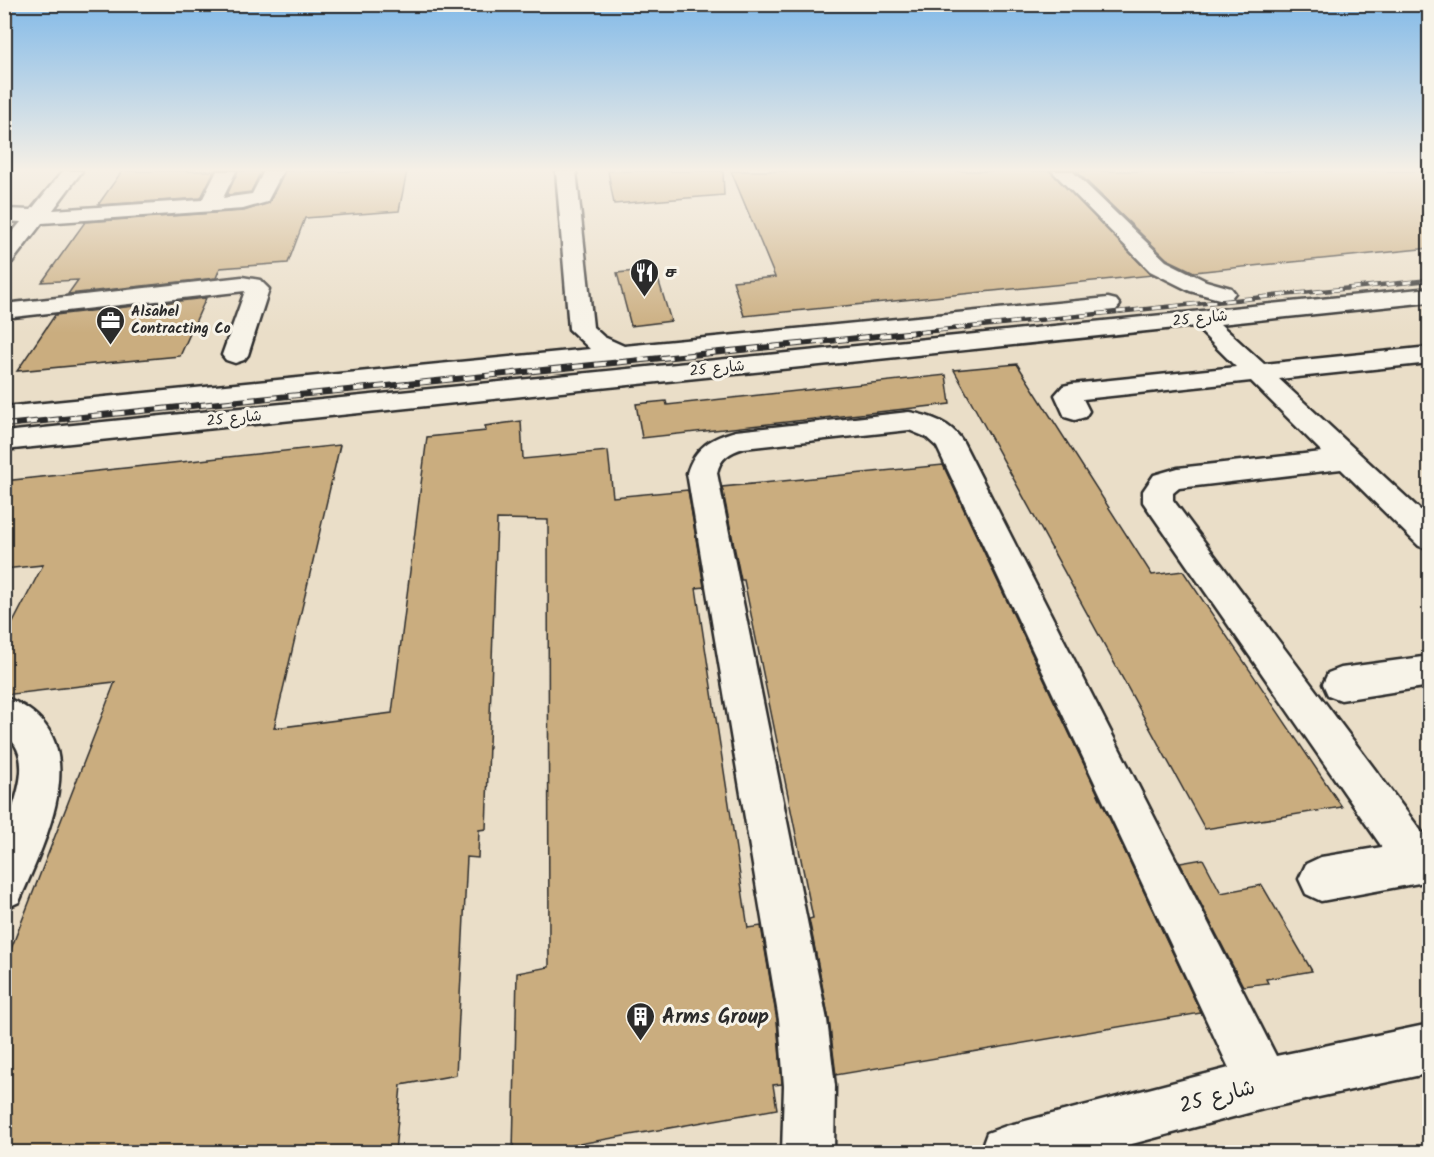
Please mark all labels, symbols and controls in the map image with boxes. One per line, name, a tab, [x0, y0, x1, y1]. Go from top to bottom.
restaurant icon: ச	[628, 256, 660, 298]
place label: ச	[665, 261, 677, 285]
place label: Alsahel Contracting Co	[131, 300, 231, 341]
office icon: Alsahel Contracting Co	[94, 304, 126, 346]
street label: شارع 25	[1171, 304, 1229, 334]
street label: شارع 25	[688, 354, 746, 384]
street label: شارع 25	[205, 404, 263, 434]
building icon: Arms Group	[625, 1000, 657, 1042]
place label: Arms Group	[662, 1001, 769, 1034]
street label: شارع 25	[1176, 1072, 1259, 1123]

